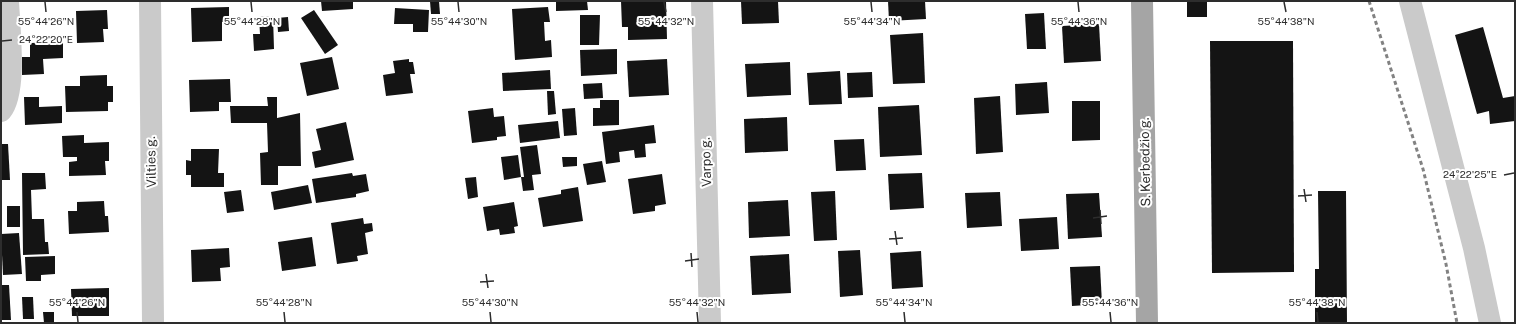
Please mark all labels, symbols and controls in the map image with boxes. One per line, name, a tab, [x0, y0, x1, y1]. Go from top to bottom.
text: 55°44'26"N	[18, 15, 74, 27]
text: 55°44'28"N	[224, 15, 280, 27]
text: 55°44'30"N	[431, 15, 487, 27]
text: 55°44'32"N	[638, 15, 694, 27]
text: 55°44'34"N	[844, 15, 900, 27]
text: 55°44'36"N	[1051, 15, 1107, 27]
text: 55°44'38"N	[1258, 15, 1315, 27]
text: 24°22'20"E	[19, 33, 73, 45]
street label: S. Kerbedžio g.	[1137, 117, 1153, 207]
street label: Vilties g.	[143, 136, 159, 188]
street label: Varpo g.	[698, 137, 714, 187]
text: 24°22'25"E	[1443, 168, 1497, 180]
text: 55°44'26"N	[49, 296, 105, 308]
text: 55°44'28"N	[256, 296, 312, 308]
text: 55°44'30"N	[462, 296, 518, 308]
text: 55°44'32"N	[669, 296, 725, 308]
text: 55°44'34"N	[876, 296, 932, 308]
text: 55°44'36"N	[1082, 296, 1138, 308]
text: 55°44'38"N	[1289, 296, 1346, 308]

